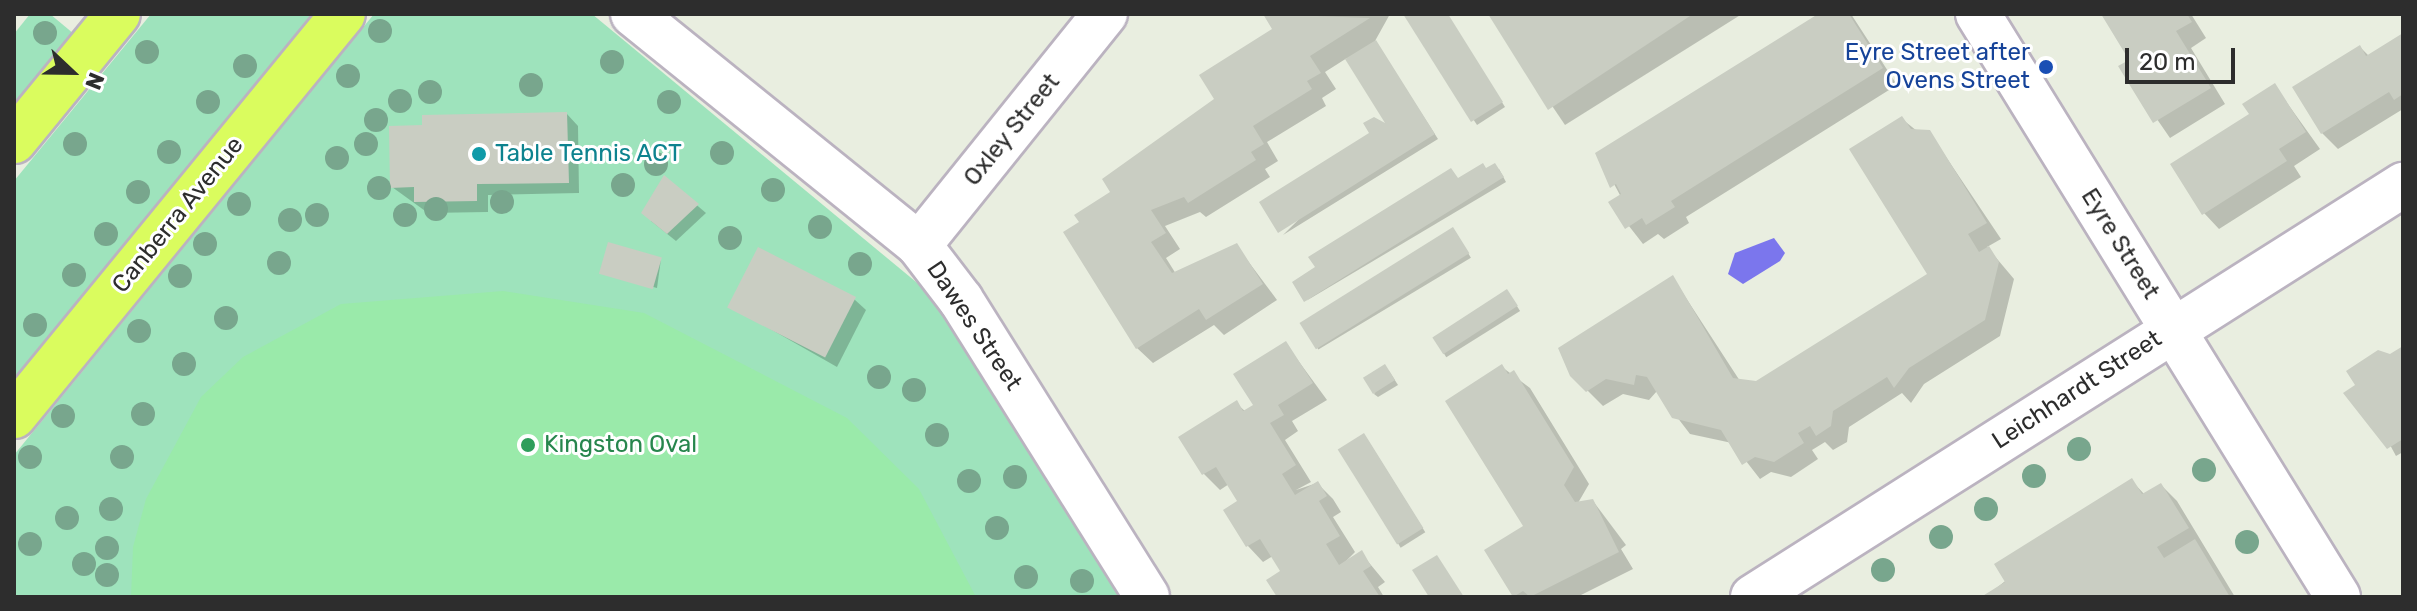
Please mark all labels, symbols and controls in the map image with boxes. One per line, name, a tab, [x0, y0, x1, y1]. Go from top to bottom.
north arrow	[32, 32, 112, 112]
scale bar	[2129, 32, 2239, 82]
place label: Eyre Street after Ovens Street	[1845, 39, 2030, 95]
text: 20 m	[2139, 48, 2196, 76]
marker: Eyre Street after Ovens Street	[2037, 58, 2055, 76]
street label: Oxley Street	[958, 68, 1066, 192]
text: N	[79, 69, 110, 94]
street label: Canberra Avenue	[106, 131, 250, 299]
place label: Table Tennis ACT	[495, 140, 683, 168]
marker: Table Tennis ACT	[470, 145, 488, 163]
street label: Eyre Street	[2075, 183, 2165, 305]
street label: Dawes Street	[920, 256, 1028, 396]
street label: Leichhardt Street	[1987, 325, 2167, 455]
place label: Kingston Oval	[544, 431, 697, 459]
marker: Kingston Oval	[519, 436, 537, 454]

